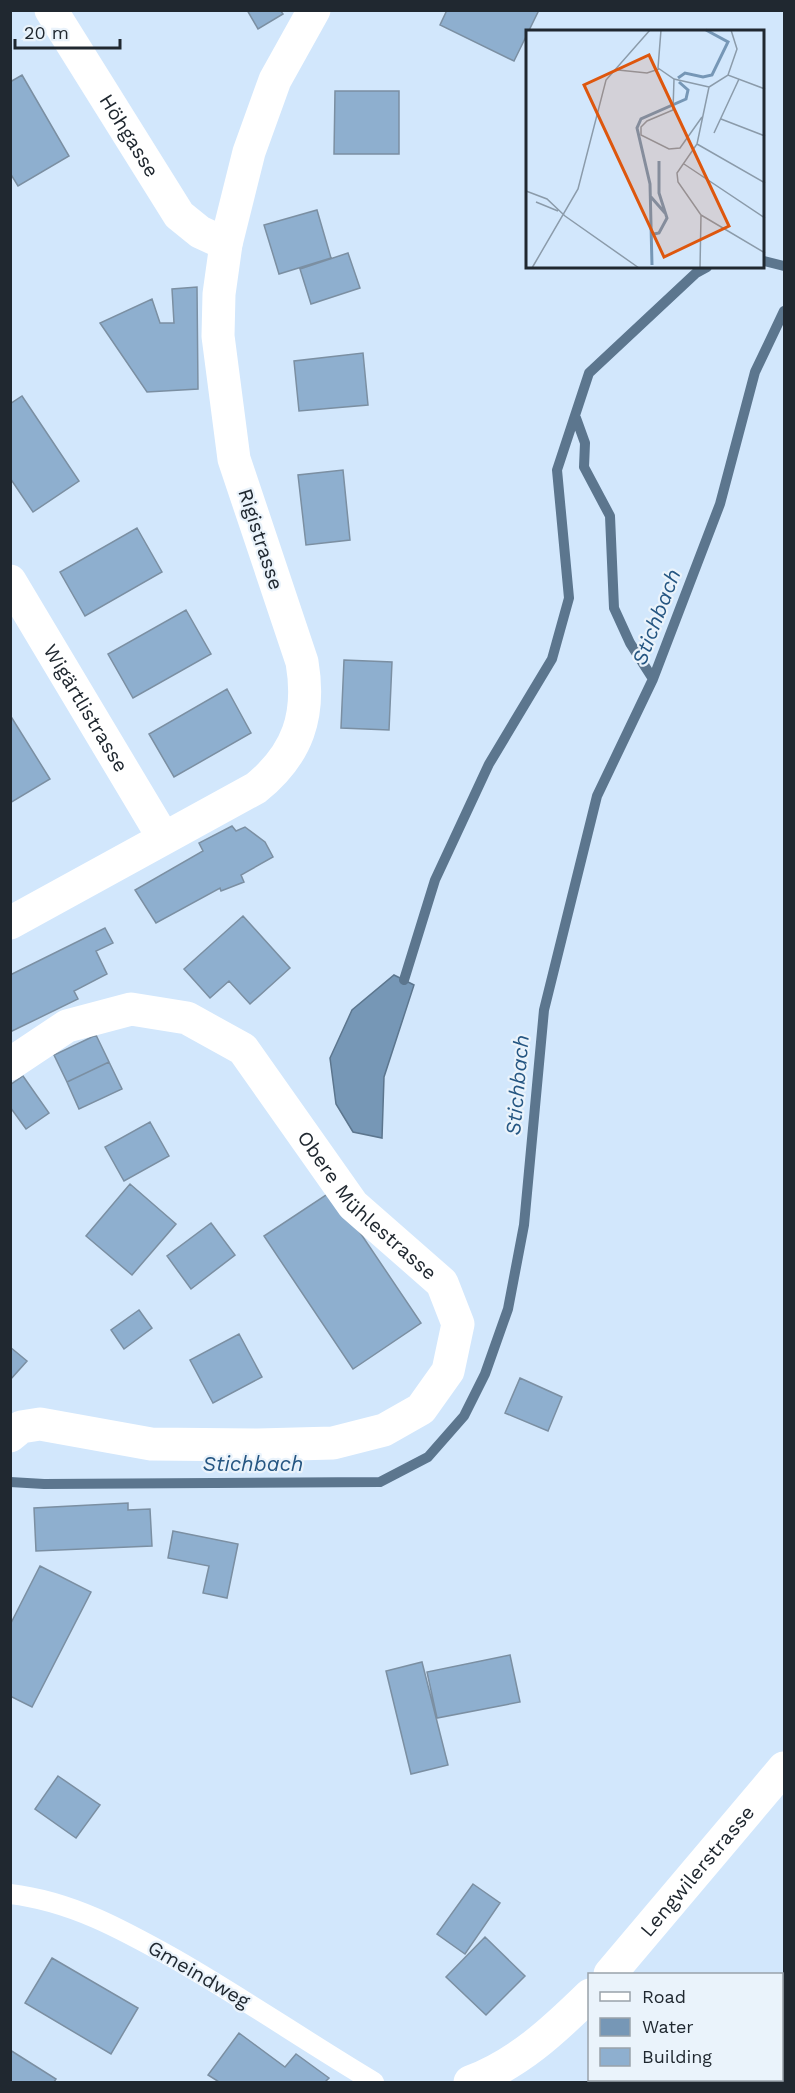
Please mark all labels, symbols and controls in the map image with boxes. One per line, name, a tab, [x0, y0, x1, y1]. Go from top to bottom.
scale bar	[15, 12, 120, 50]
text: 20 m	[24, 22, 69, 43]
inset map	[526, 30, 765, 268]
street label: Höhgasse	[94, 90, 164, 182]
street label: Rigistrasse	[233, 485, 289, 593]
water label: Stichbach	[626, 565, 686, 669]
street label: Wigärtlistrasse	[39, 640, 133, 776]
water label: Stichbach	[500, 1034, 534, 1136]
street label: Obere Mühlestrasse	[292, 1126, 442, 1285]
water label: Stichbach	[203, 1451, 303, 1476]
street label: Lengwilerstrasse	[635, 1800, 759, 1941]
street label: Gmeindweg	[144, 1935, 255, 2013]
legend	[588, 1973, 783, 2081]
text: Road	[642, 1986, 686, 2007]
text: Water	[642, 2016, 694, 2037]
text: Building	[642, 2046, 712, 2067]

